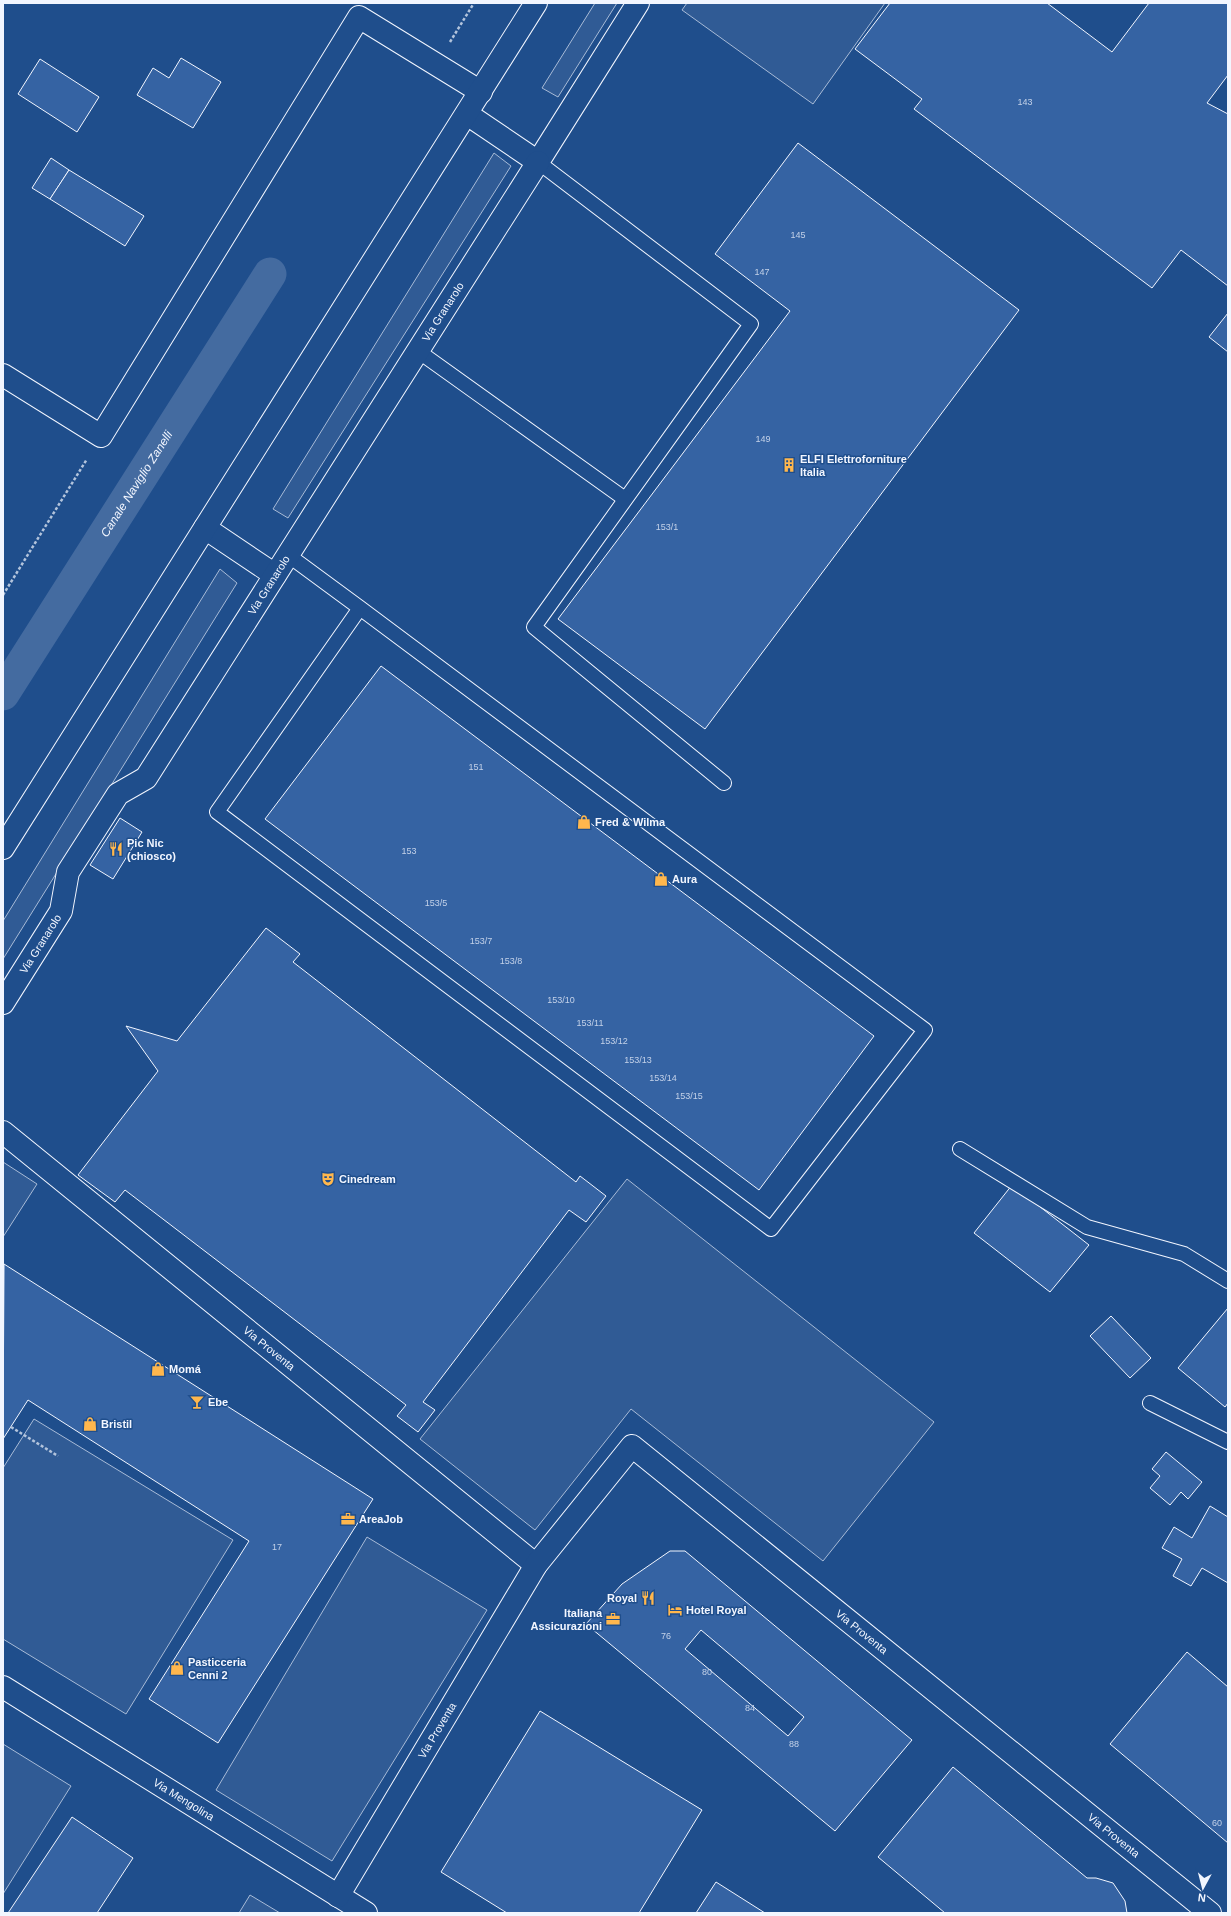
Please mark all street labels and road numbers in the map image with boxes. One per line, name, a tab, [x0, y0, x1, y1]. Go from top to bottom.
street label: Via Granarolo	[419, 280, 466, 343]
street label: Via Granarolo	[246, 553, 292, 617]
street label: Via Granarolo	[17, 912, 63, 976]
street label: Via Proventa	[241, 1324, 298, 1373]
street label: Via Proventa	[834, 1607, 891, 1657]
street label: Via Proventa	[416, 1700, 459, 1760]
street label: Via Mengolina	[151, 1776, 217, 1824]
street label: Via Proventa	[1086, 1811, 1143, 1860]

